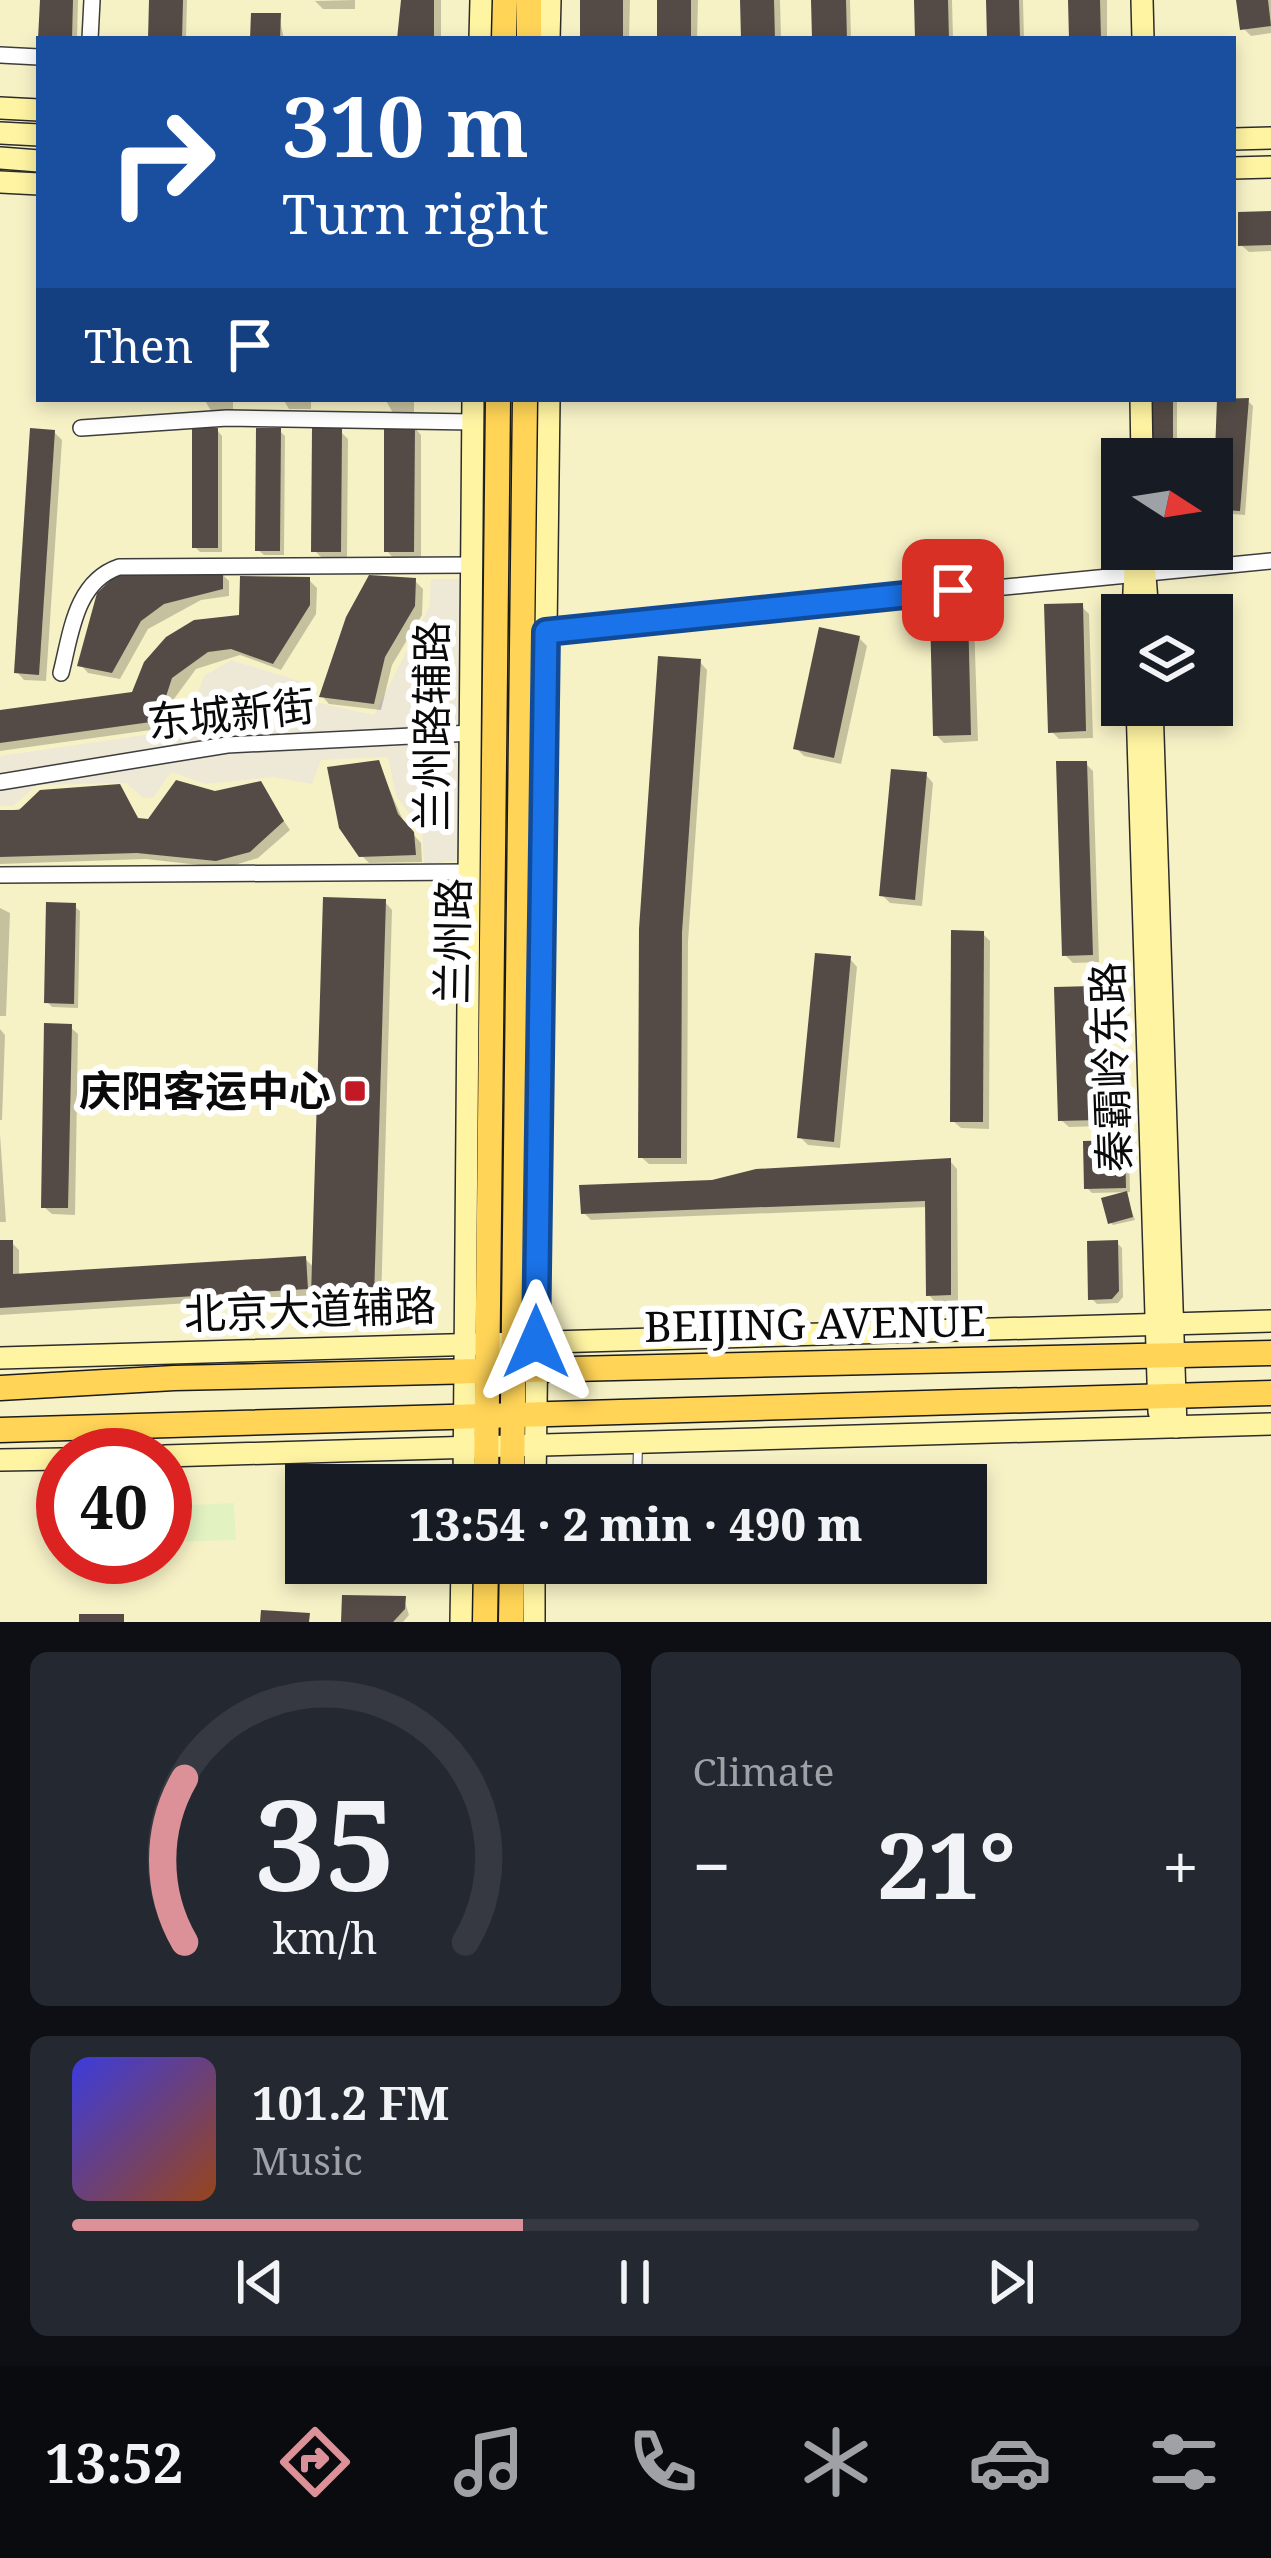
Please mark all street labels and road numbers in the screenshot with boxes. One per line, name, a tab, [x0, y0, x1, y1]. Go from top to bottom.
street label: 兰州路辅路	[402, 621, 459, 831]
street label: 东城新街	[144, 675, 317, 750]
street label: 兰州路	[422, 877, 481, 1004]
street label: 秦霸岭东路	[1077, 961, 1142, 1173]
street label: 北京大道辅路	[183, 1276, 437, 1341]
street label: BEIJING AVENUE	[644, 1291, 986, 1354]

